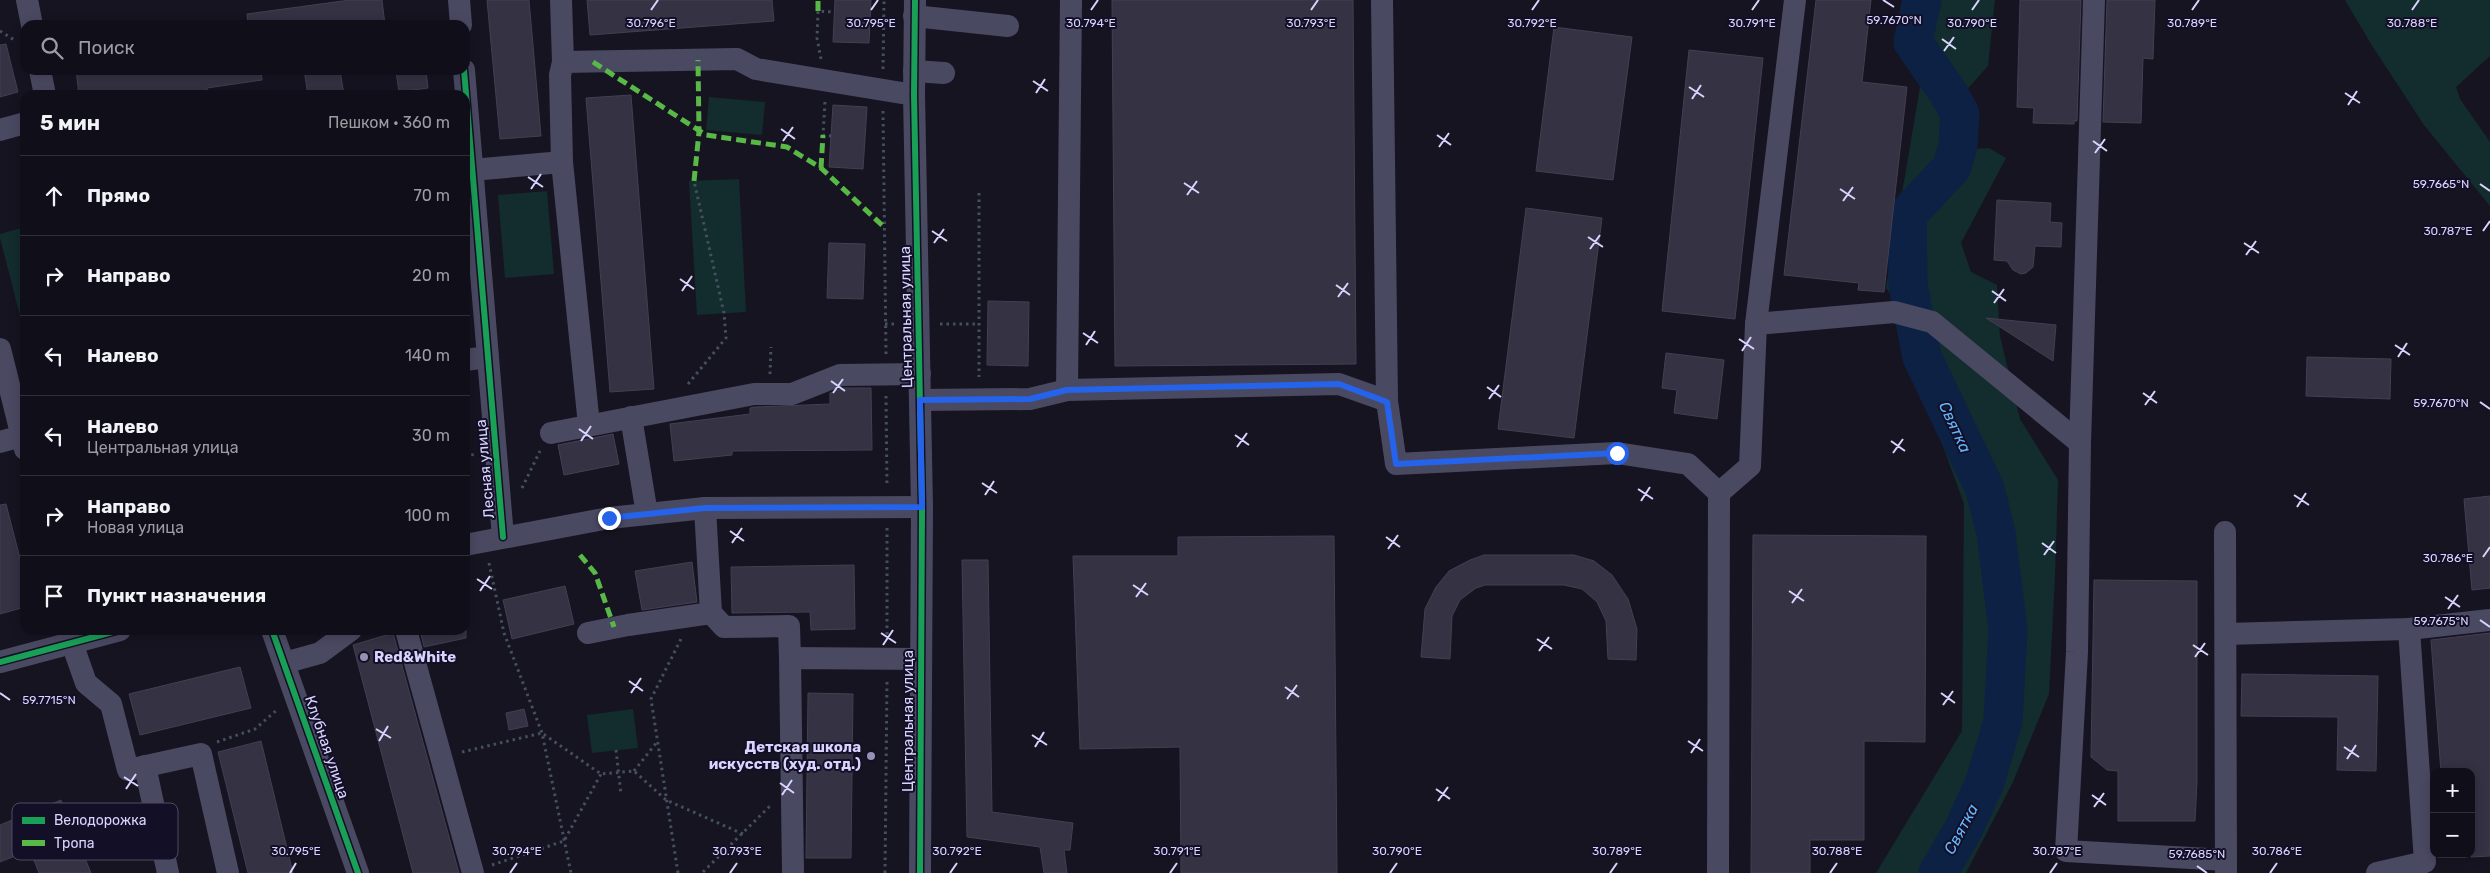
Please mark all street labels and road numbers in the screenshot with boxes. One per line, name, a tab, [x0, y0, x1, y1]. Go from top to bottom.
street label: Центральная улица	[896, 246, 916, 388]
street label: Лесная улица	[472, 419, 498, 519]
street label: Центральная улица	[899, 650, 917, 792]
street label: Клубная улица	[301, 693, 353, 801]

